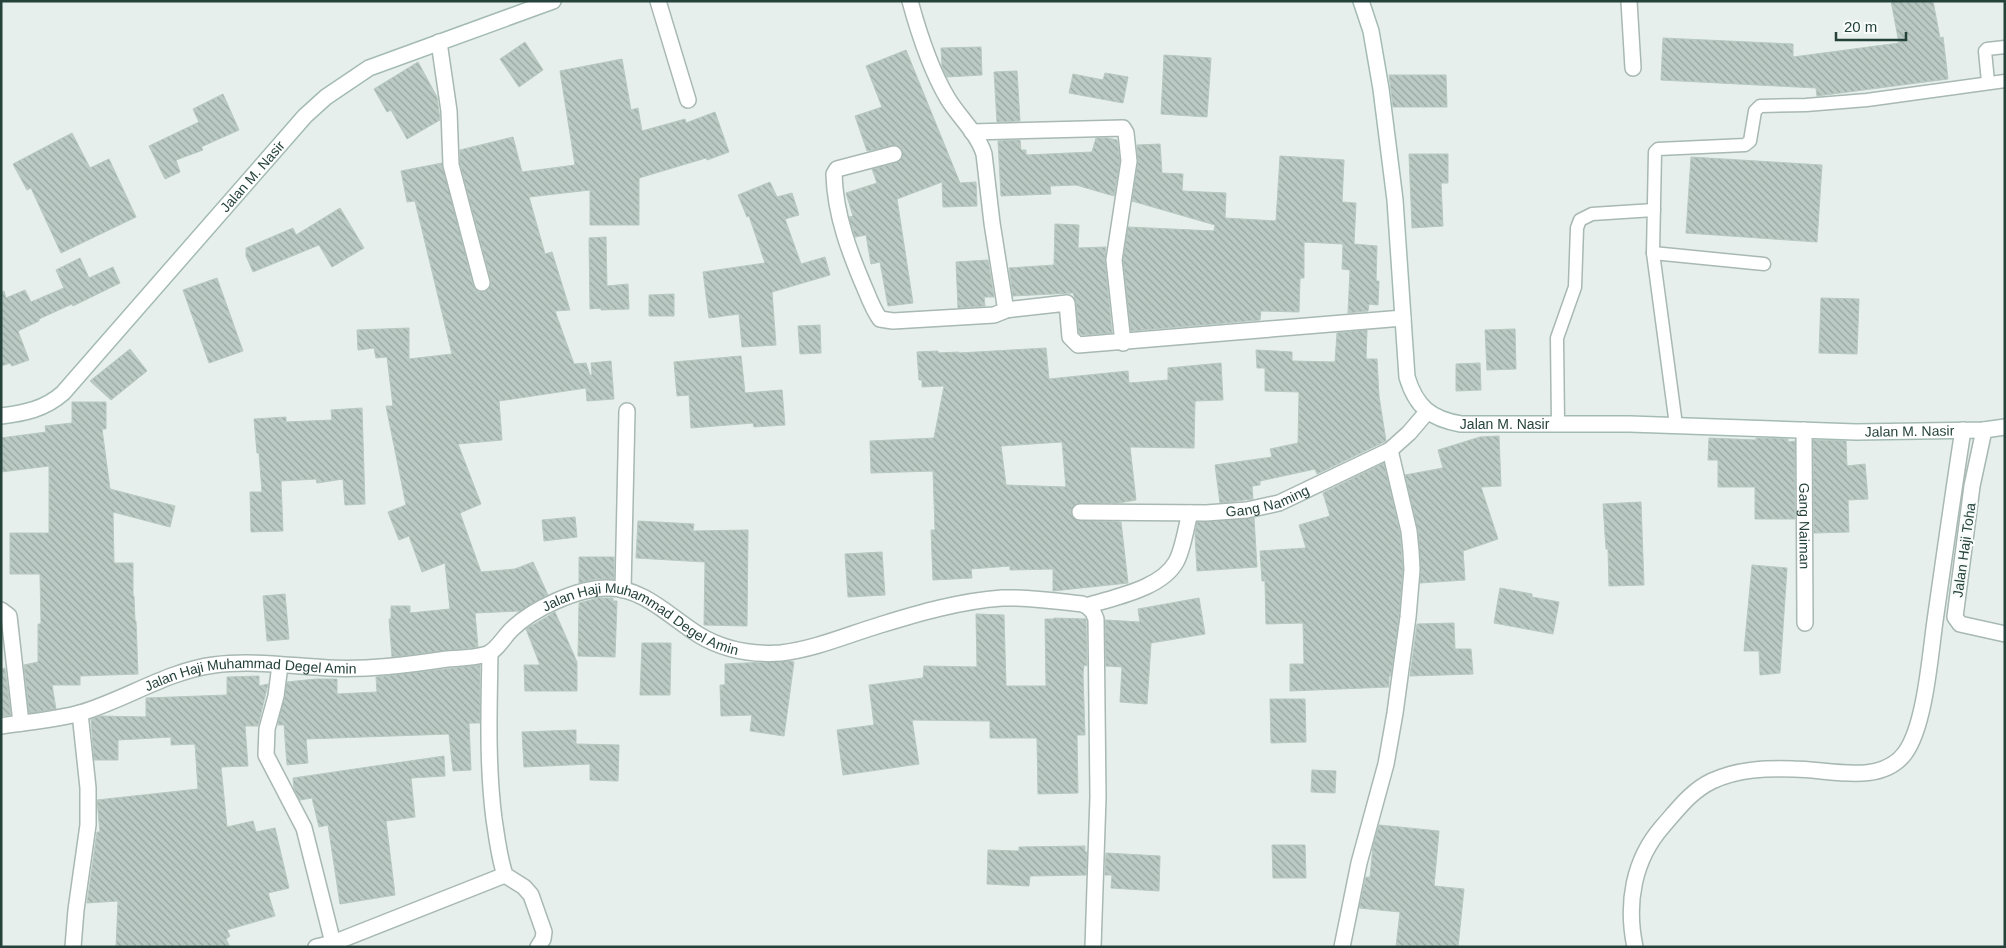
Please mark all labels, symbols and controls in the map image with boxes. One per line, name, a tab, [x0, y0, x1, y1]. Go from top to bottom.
scale bar	[1836, 10, 1906, 42]
text: 20 m	[1844, 18, 1877, 35]
street label: Jalan M. Nasir	[217, 137, 288, 215]
street label: Jalan M. Nasir	[1460, 416, 1550, 432]
street label: Jalan M. Nasir	[1865, 422, 1955, 440]
street label: Gang Naming	[1225, 482, 1312, 520]
street label: Gang Naiman	[1796, 483, 1813, 569]
street label: Jalan Haji Toha	[1949, 501, 1979, 598]
street label: Jalan Haji Muhammad Degel Amin	[539, 580, 740, 658]
street label: Jalan Haji Muhammad Degel Amin	[142, 655, 357, 694]

